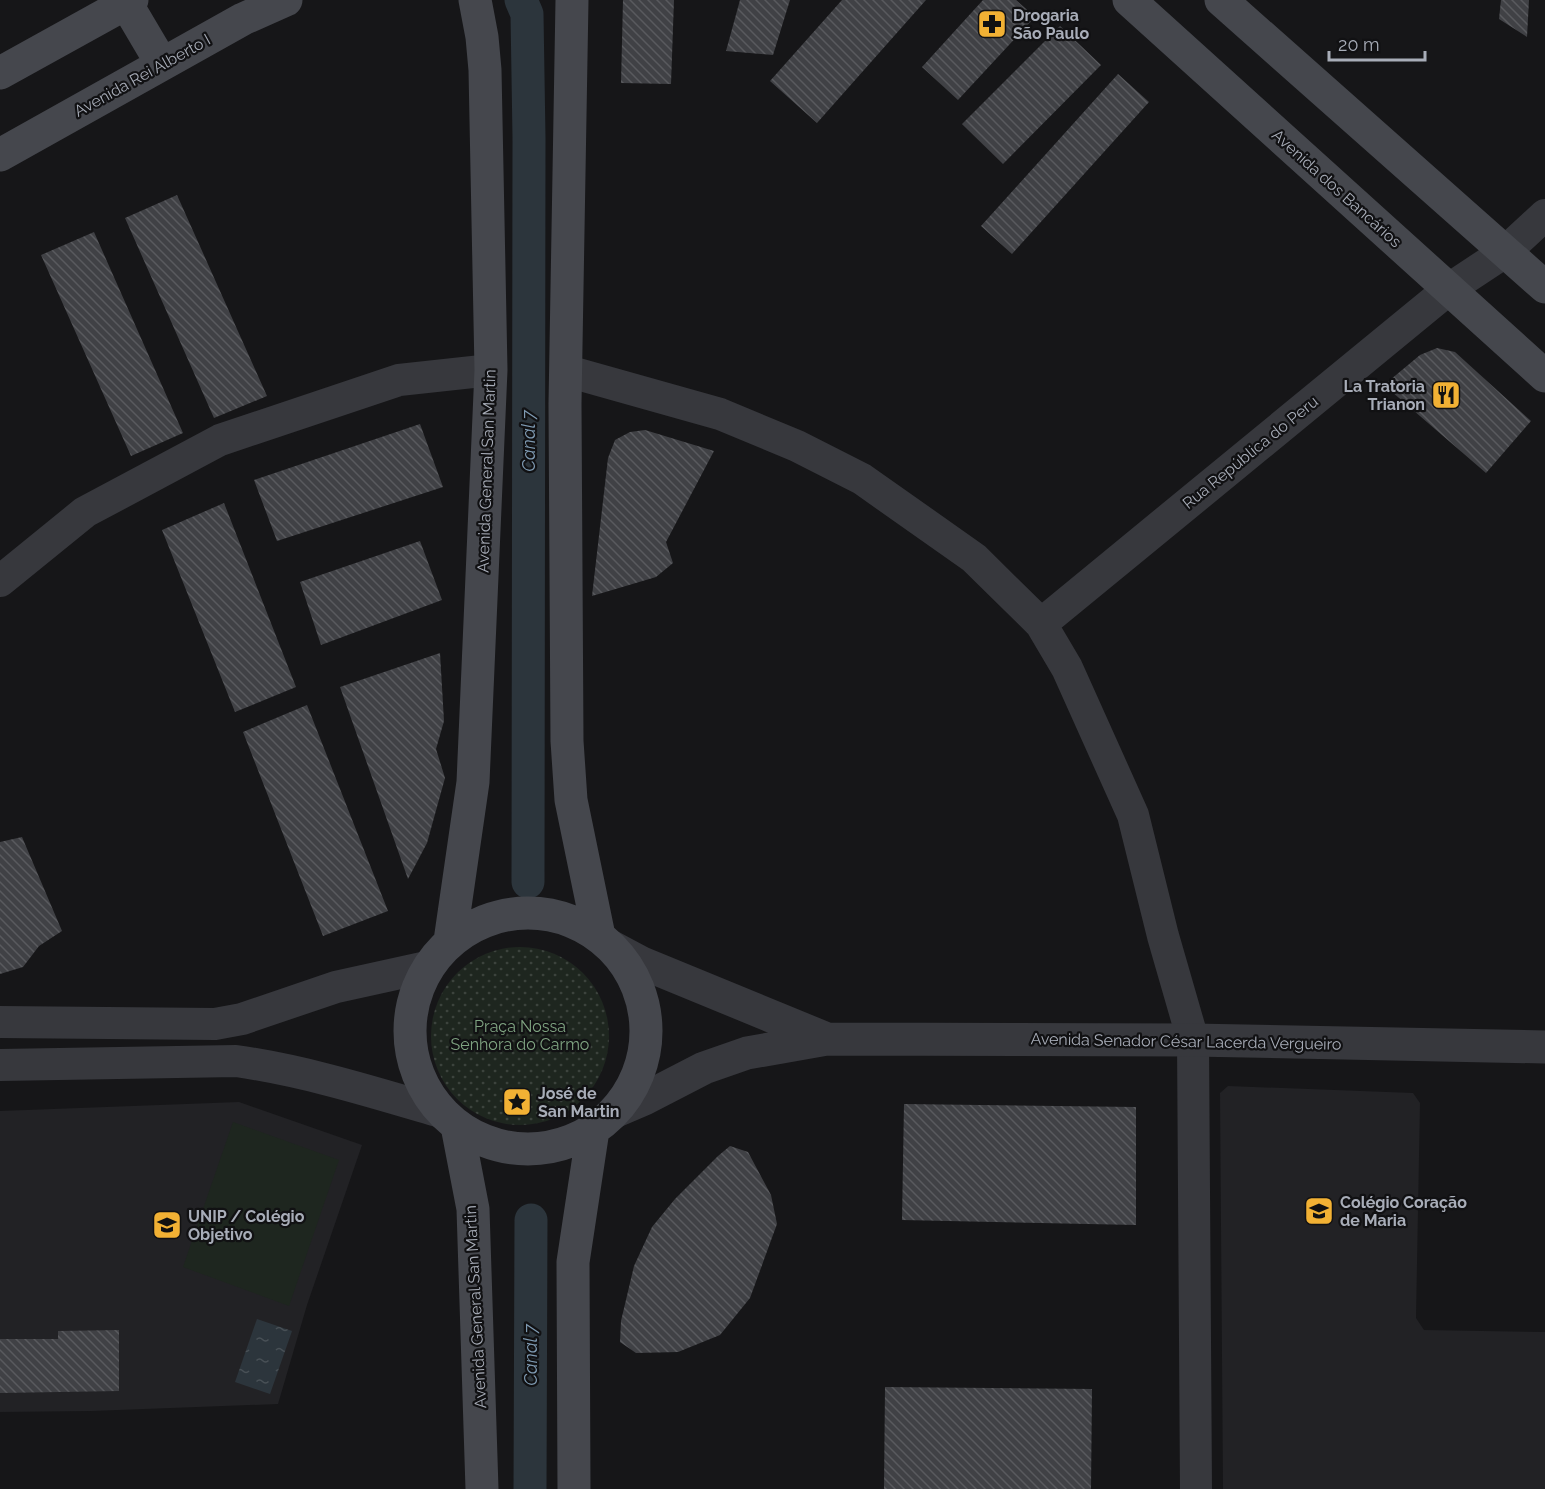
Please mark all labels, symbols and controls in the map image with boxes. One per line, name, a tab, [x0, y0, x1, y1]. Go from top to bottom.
place label: Drogaria São Paulo	[1013, 6, 1089, 43]
pharmacy icon: Drogaria São Paulo	[976, 8, 1008, 40]
scale bar	[1329, 24, 1425, 62]
street label: Avenida Rei Alberto I	[71, 30, 214, 121]
text: 20 m	[1338, 34, 1380, 55]
street label: Avenida dos Bancários	[1268, 125, 1405, 252]
street label: Avenida General San Martin	[473, 369, 500, 573]
place label: La Tratoria Trianon	[1344, 377, 1425, 414]
restaurant icon: La Tratoria Trianon	[1430, 379, 1462, 411]
street label: Rua República do Peru	[1179, 392, 1322, 513]
water label: Canal 7	[518, 409, 539, 472]
park label: Praça Nossa Senhora do Carmo	[451, 1017, 589, 1054]
street label: Avenida Senador César Lacerda Vergueiro	[1030, 1029, 1342, 1054]
place label: José de San Martin	[538, 1084, 619, 1121]
place icon: José de San Martin	[501, 1086, 533, 1118]
place label: Colégio Coração de Maria	[1340, 1193, 1467, 1230]
school or university icon: Colégio Coração de Maria	[1303, 1195, 1335, 1227]
street label: Avenida General San Martin	[461, 1205, 490, 1409]
place label: UNIP / Colégio Objetivo	[188, 1207, 305, 1244]
school or university icon: UNIP / Colégio Objetivo	[151, 1209, 183, 1241]
water label: Canal 7	[520, 1323, 541, 1386]

